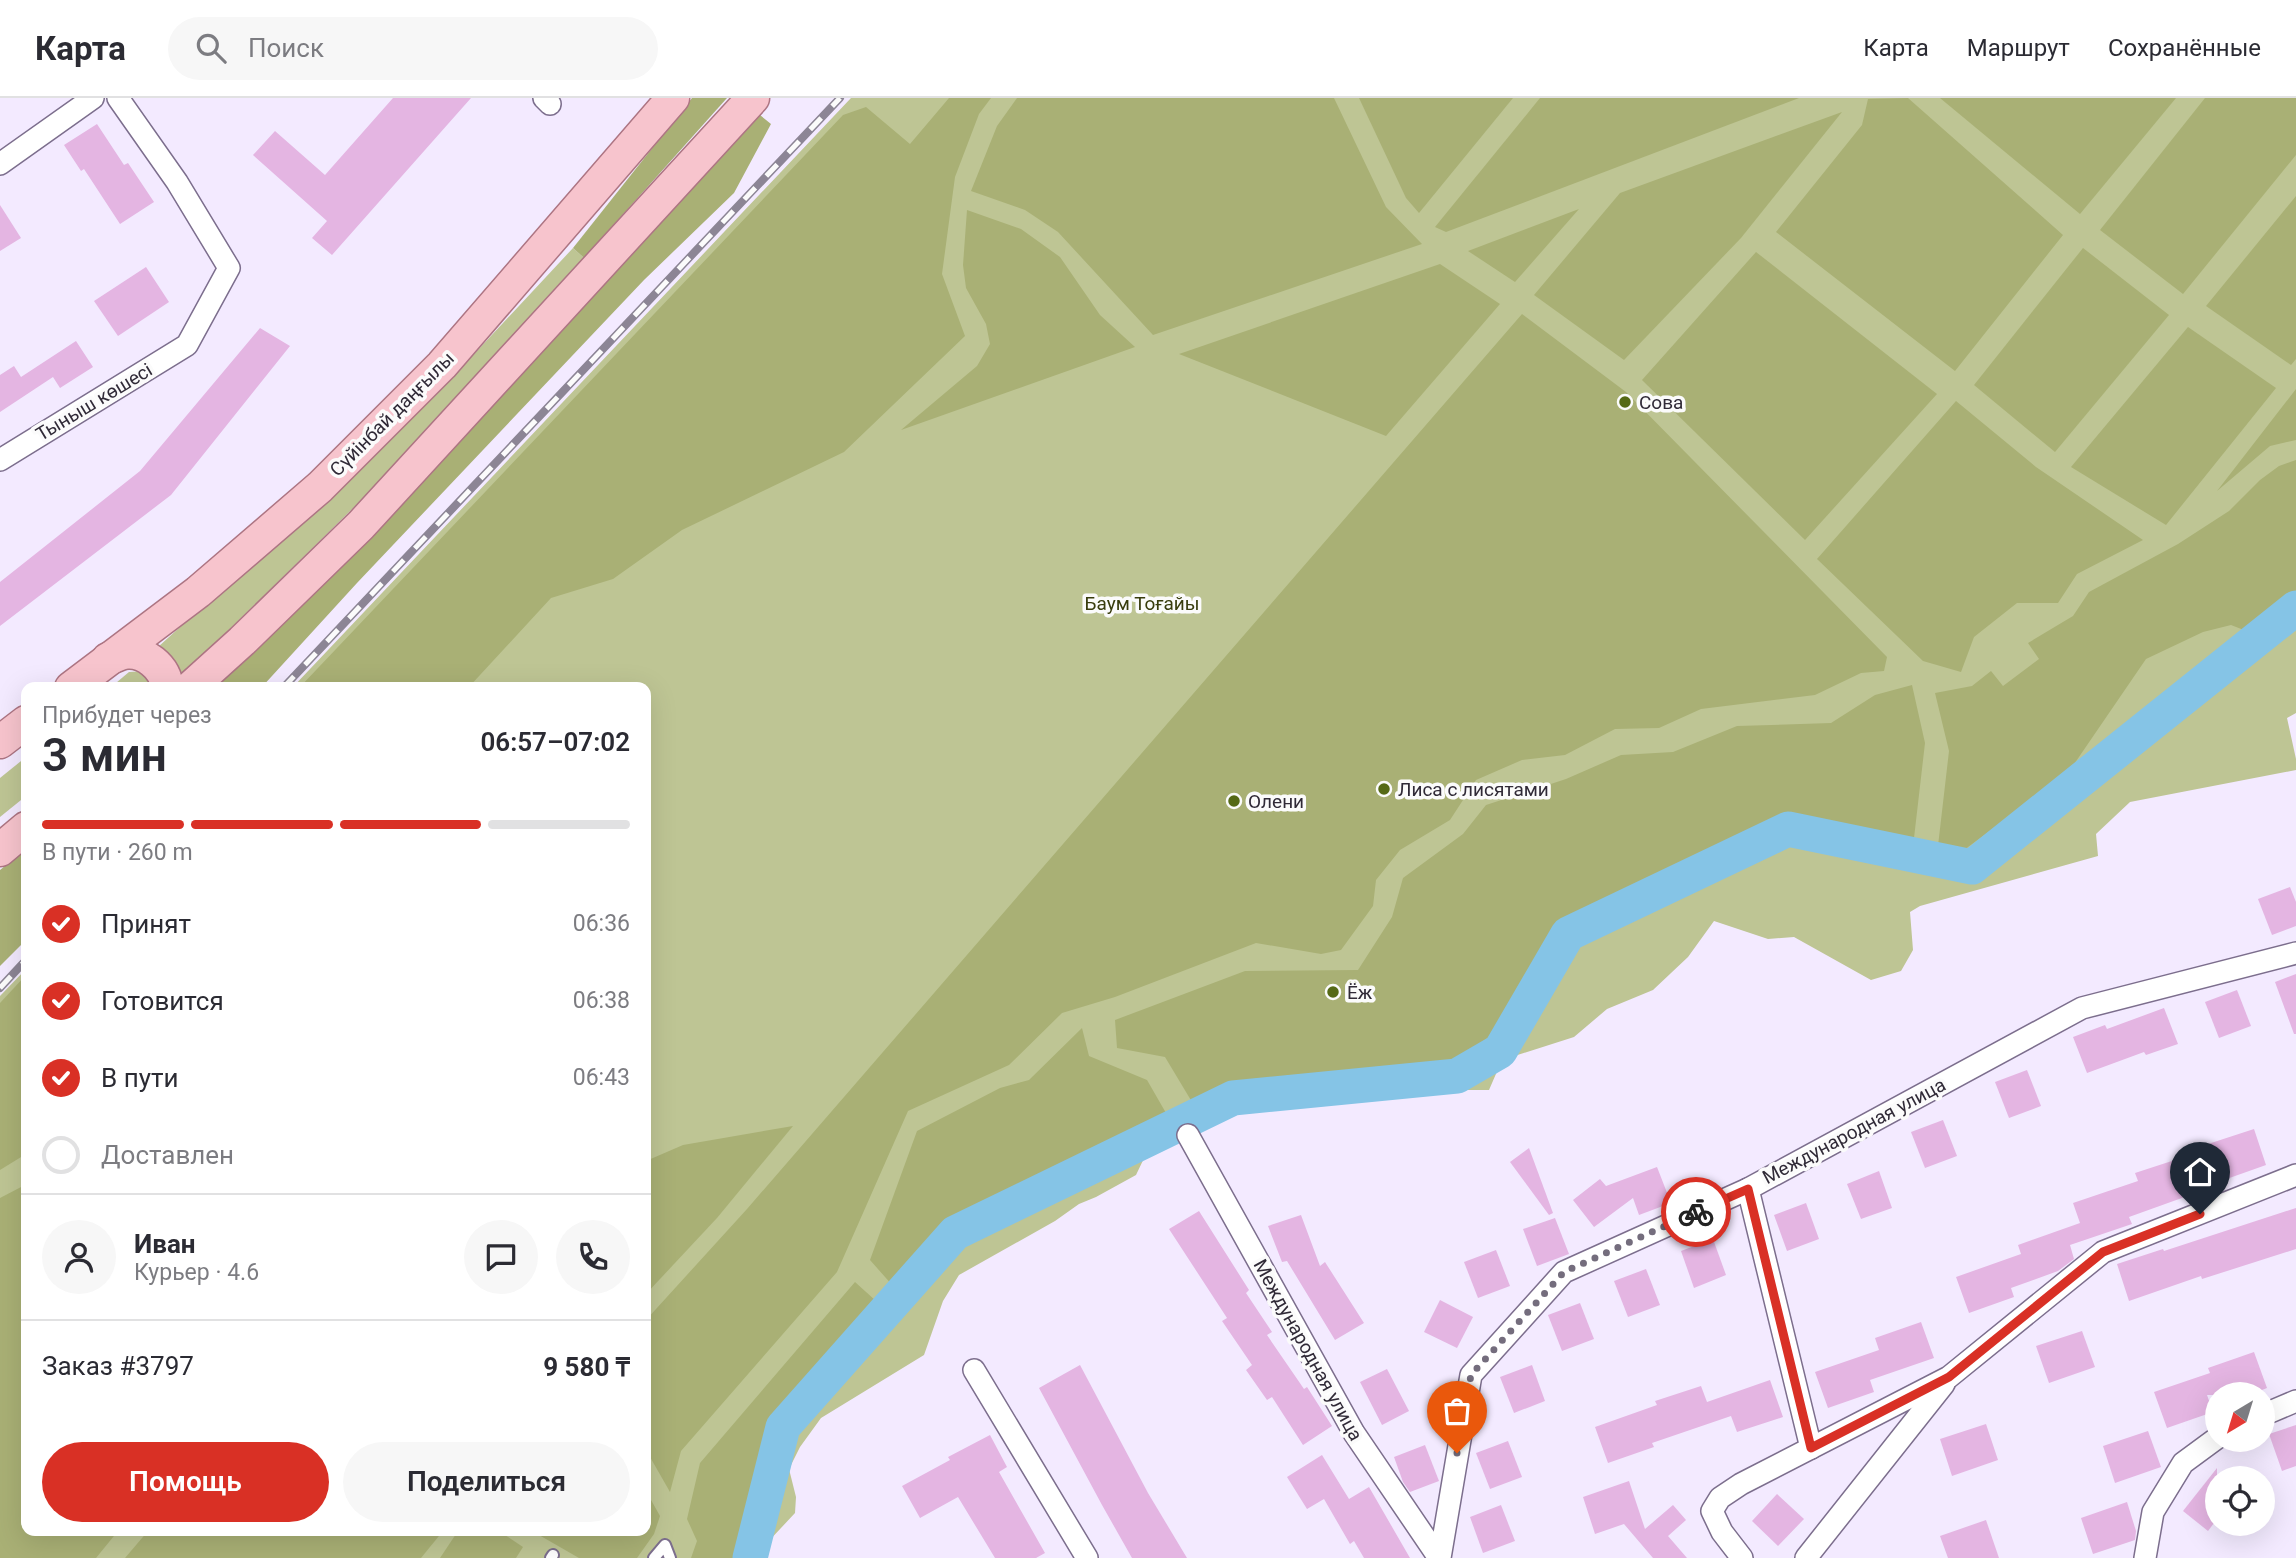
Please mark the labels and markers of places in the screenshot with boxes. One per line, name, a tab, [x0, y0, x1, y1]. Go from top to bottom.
place label: Сова	[1639, 391, 1683, 414]
marker: Сова	[1617, 394, 1633, 410]
place label: Лиса с лисятами	[1398, 778, 1549, 801]
marker: Лиса с лисятами	[1376, 781, 1392, 797]
place label: Олени	[1248, 790, 1304, 813]
marker: Олени	[1226, 793, 1242, 809]
place label: Ёж	[1347, 981, 1373, 1004]
marker: Ёж	[1325, 984, 1341, 1000]
pin	[2170, 1142, 2230, 1214]
pin	[1427, 1381, 1487, 1453]

